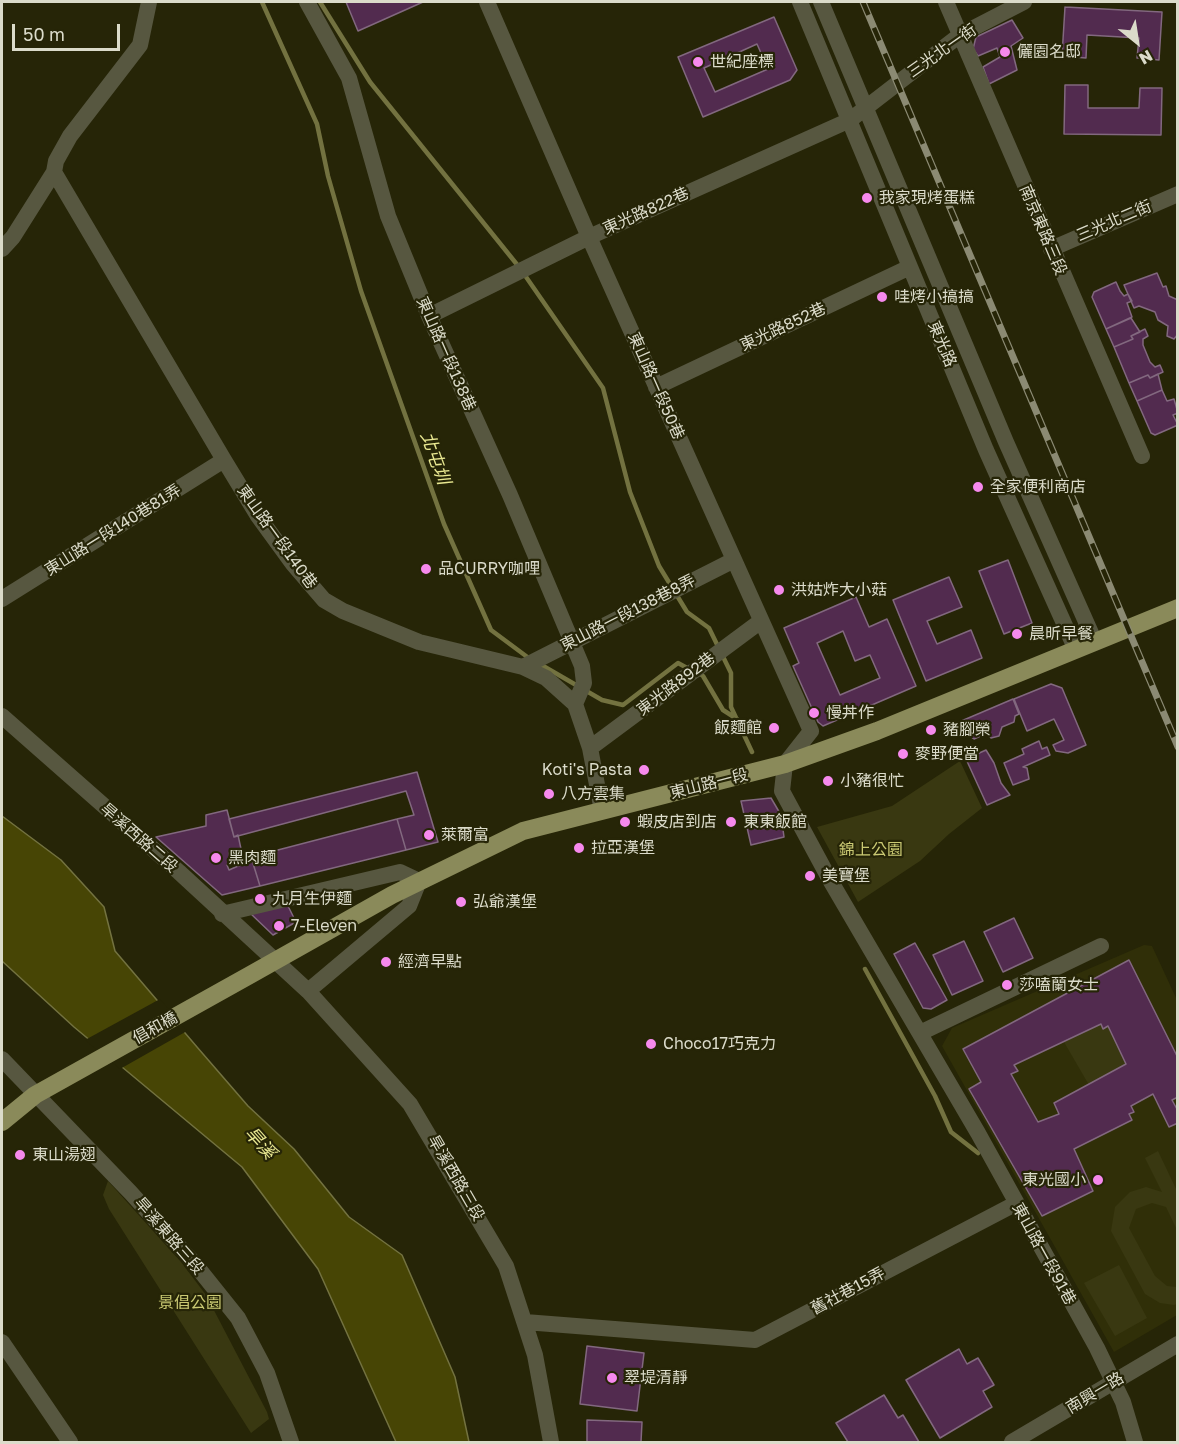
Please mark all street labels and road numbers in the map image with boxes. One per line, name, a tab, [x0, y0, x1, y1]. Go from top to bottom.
street label: 三光北一街	[904, 20, 980, 82]
street label: 南京東路三段	[1015, 182, 1071, 278]
street label: 東光路822巷	[600, 183, 692, 239]
street label: 三光北二街	[1073, 197, 1155, 245]
street label: 東山路一段138巷	[412, 294, 480, 414]
street label: 東光路852巷	[737, 299, 829, 355]
street label: 東光路	[924, 318, 960, 370]
street label: 東山路一段50巷	[624, 329, 688, 443]
street label: 東山路一段140巷81弄	[41, 480, 185, 580]
street label: 東山路一段140巷	[233, 481, 321, 593]
street label: 東山路一段138巷8弄	[557, 571, 699, 655]
street label: 東光路892巷	[633, 648, 719, 720]
street label: 東山路一段	[668, 765, 750, 803]
street label: 旱溪西路二段	[96, 799, 182, 877]
street label: 倡和橋	[129, 1008, 181, 1048]
street label: 旱溪西路三段	[424, 1132, 488, 1224]
street label: 旱溪東路三段	[130, 1193, 208, 1279]
street label: 東山路一段91巷	[1008, 1200, 1080, 1308]
street label: 舊社巷15弄	[808, 1264, 888, 1318]
street label: 南興一路	[1063, 1368, 1127, 1418]

